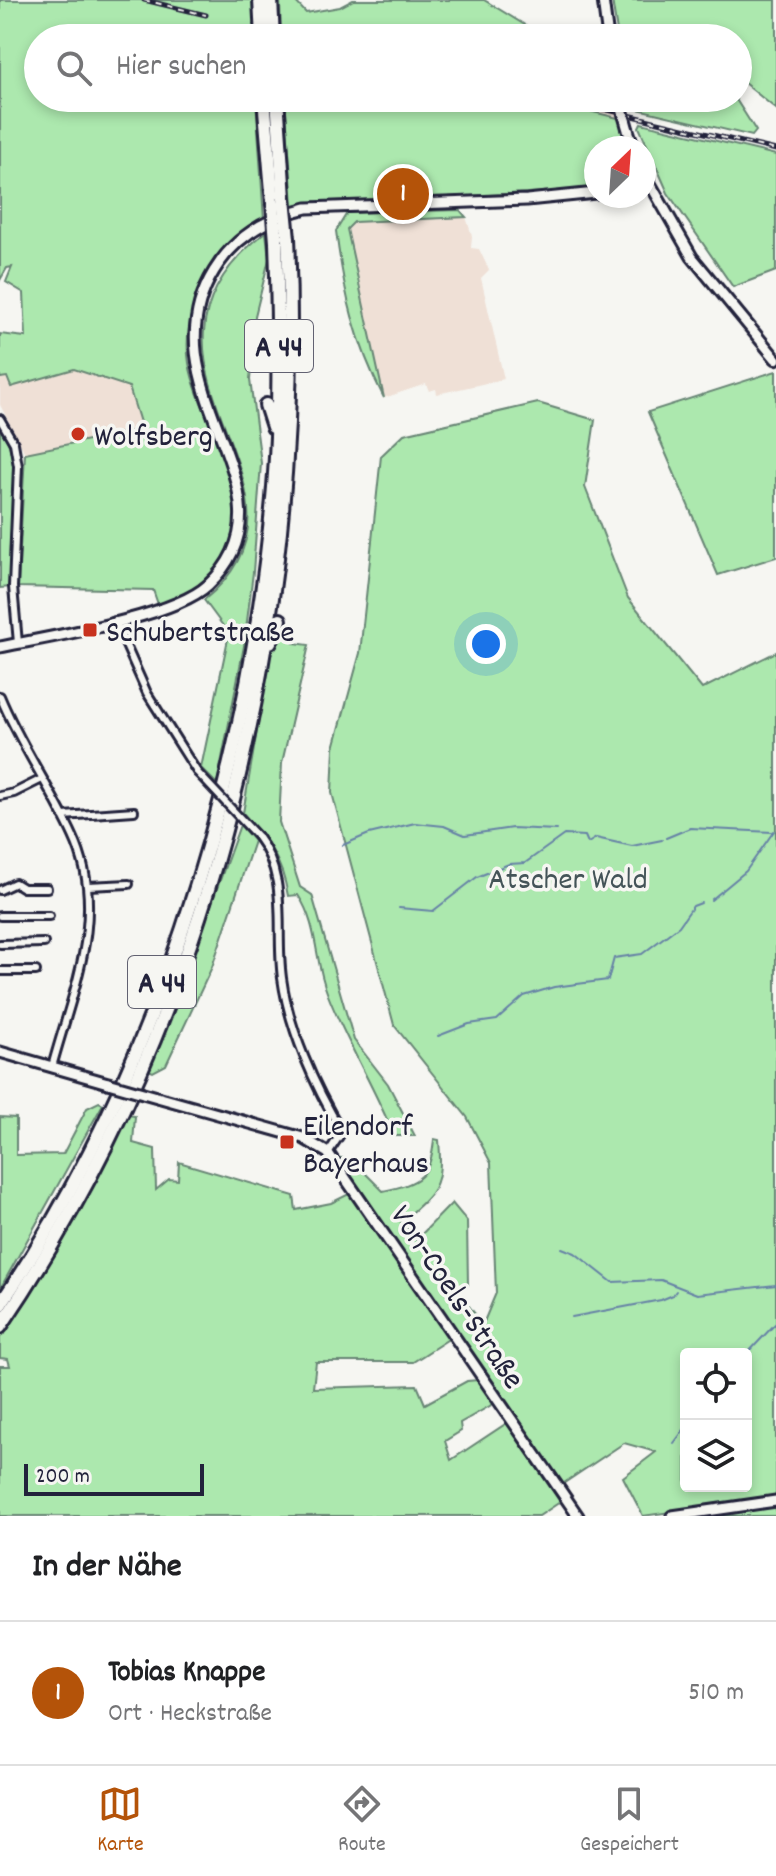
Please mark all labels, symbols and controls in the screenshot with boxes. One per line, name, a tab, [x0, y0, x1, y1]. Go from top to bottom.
search box	[24, 24, 752, 112]
icon: search	[52, 46, 96, 90]
text: Hier suchen	[116, 47, 246, 90]
north arrow	[584, 136, 656, 208]
pin: 1	[377, 164, 429, 224]
road number: A 44	[245, 320, 313, 372]
place label: Wolfsberg	[94, 416, 213, 462]
marker: Wolfsberg	[69, 425, 87, 443]
place label: Schubertstraße	[106, 612, 294, 658]
marker: Schubertstraße	[81, 621, 99, 639]
your location	[466, 624, 506, 664]
park label: Atscher Wald	[488, 859, 648, 905]
road number: A 44	[128, 956, 196, 1008]
place label: Eilendorf Bayerhaus	[303, 1106, 429, 1189]
marker: Eilendorf Bayerhaus	[278, 1133, 296, 1151]
street label: Von-Coels-Straße	[376, 1197, 534, 1400]
map controls	[680, 1348, 752, 1492]
button: locate	[680, 1348, 752, 1420]
button: layers	[680, 1420, 752, 1492]
scale bar	[24, 1460, 204, 1496]
text: 200 m	[36, 1462, 90, 1493]
text: In der Nähe	[32, 1544, 182, 1593]
text: Tobias Knappe	[108, 1653, 265, 1696]
text: 1	[55, 1675, 61, 1712]
text: 510 m	[688, 1675, 744, 1712]
text: Ort · Heckstraße	[108, 1696, 272, 1733]
tab: Karte	[97, 1782, 144, 1861]
tab: Route	[338, 1782, 386, 1861]
tab: Gespeichert	[580, 1782, 679, 1861]

